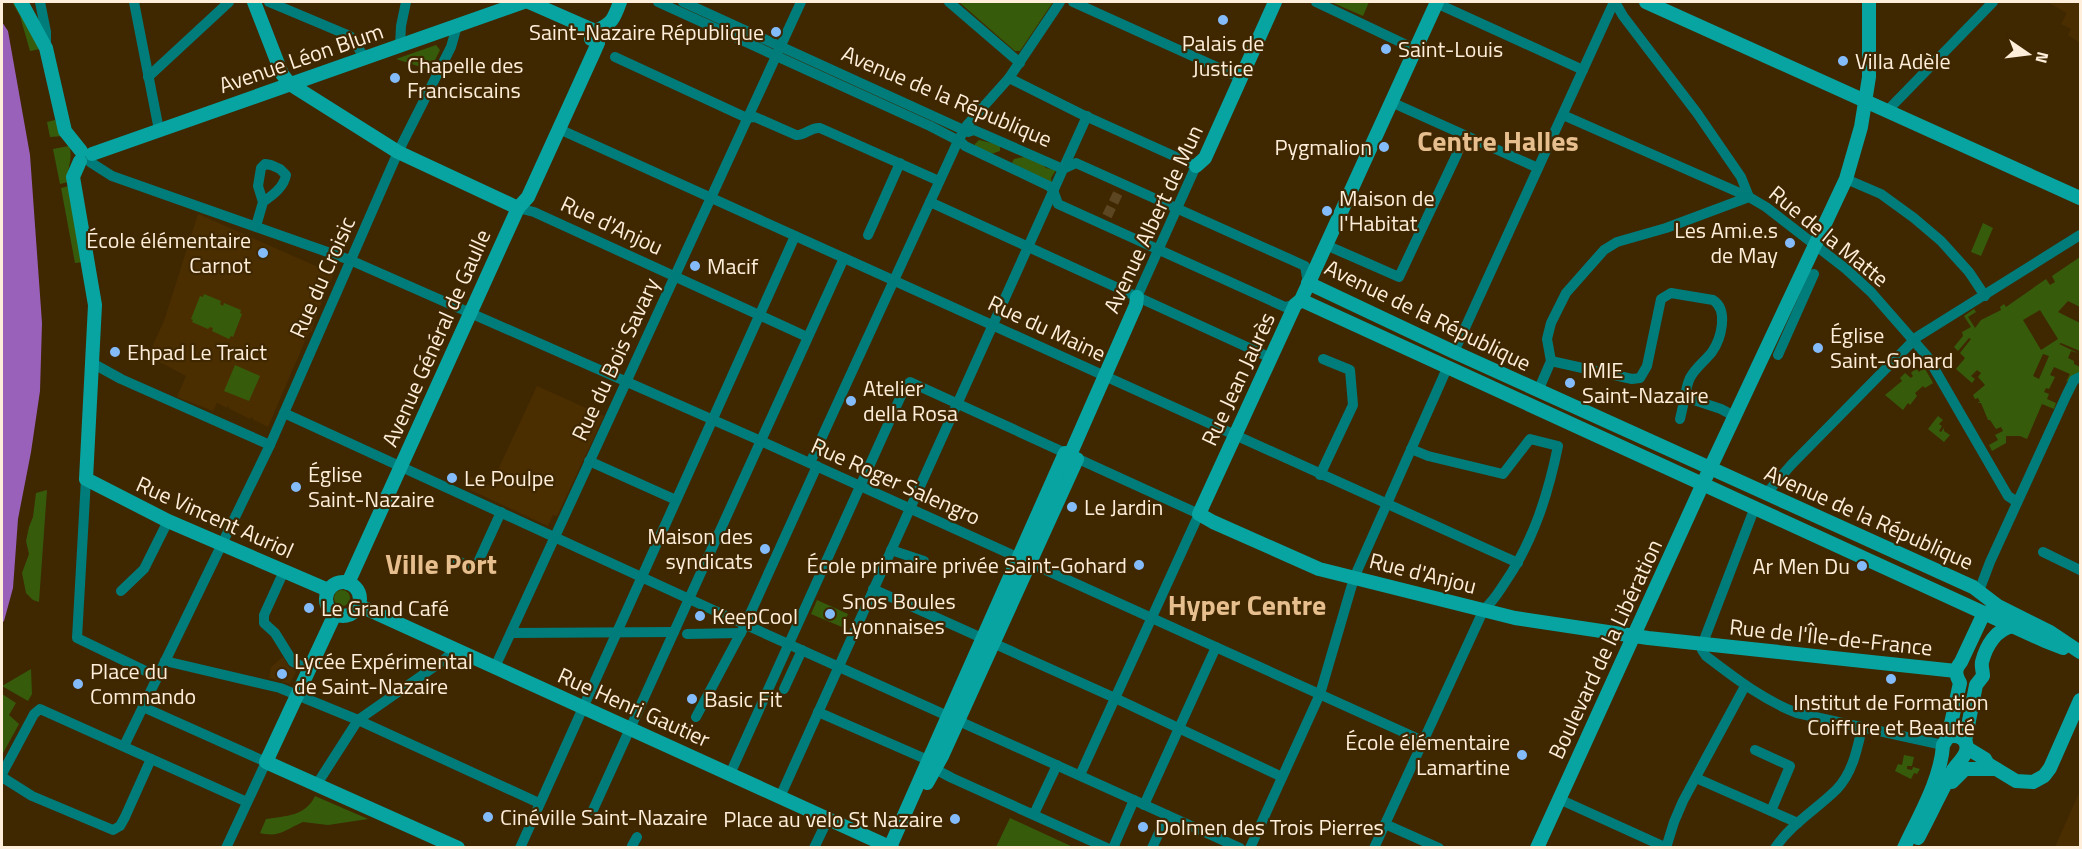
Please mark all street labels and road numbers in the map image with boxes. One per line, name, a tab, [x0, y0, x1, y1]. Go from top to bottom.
street label: Avenue Léon Blum	[214, 14, 388, 102]
street label: Avenue de la République	[836, 36, 1058, 156]
street label: Avenue Albert de Mun	[1094, 119, 1212, 319]
street label: Rue de la Matte	[1762, 177, 1896, 295]
street label: Rue d'Anjou	[555, 186, 669, 264]
street label: Rue du Croisic	[280, 211, 364, 343]
street label: Avenue Général de Gaulle	[373, 224, 499, 452]
street label: Avenue de la République	[1319, 250, 1537, 380]
street label: Rue du Bois Savary	[562, 271, 668, 446]
street label: Rue du Maine	[982, 286, 1112, 370]
street label: Rue Jean Jaurès	[1192, 307, 1284, 451]
street label: Rue Roger Salengro	[806, 428, 986, 534]
street label: Avenue de la République	[1759, 456, 1979, 578]
street label: Rue Vincent Auriol	[131, 467, 299, 567]
street label: Boulevard de la Libération	[1539, 533, 1671, 765]
street label: Rue d'Anjou	[1366, 543, 1480, 603]
street label: Rue de l'Île-de-France	[1728, 609, 1934, 665]
street label: Rue Henri Gautier	[552, 658, 716, 756]

